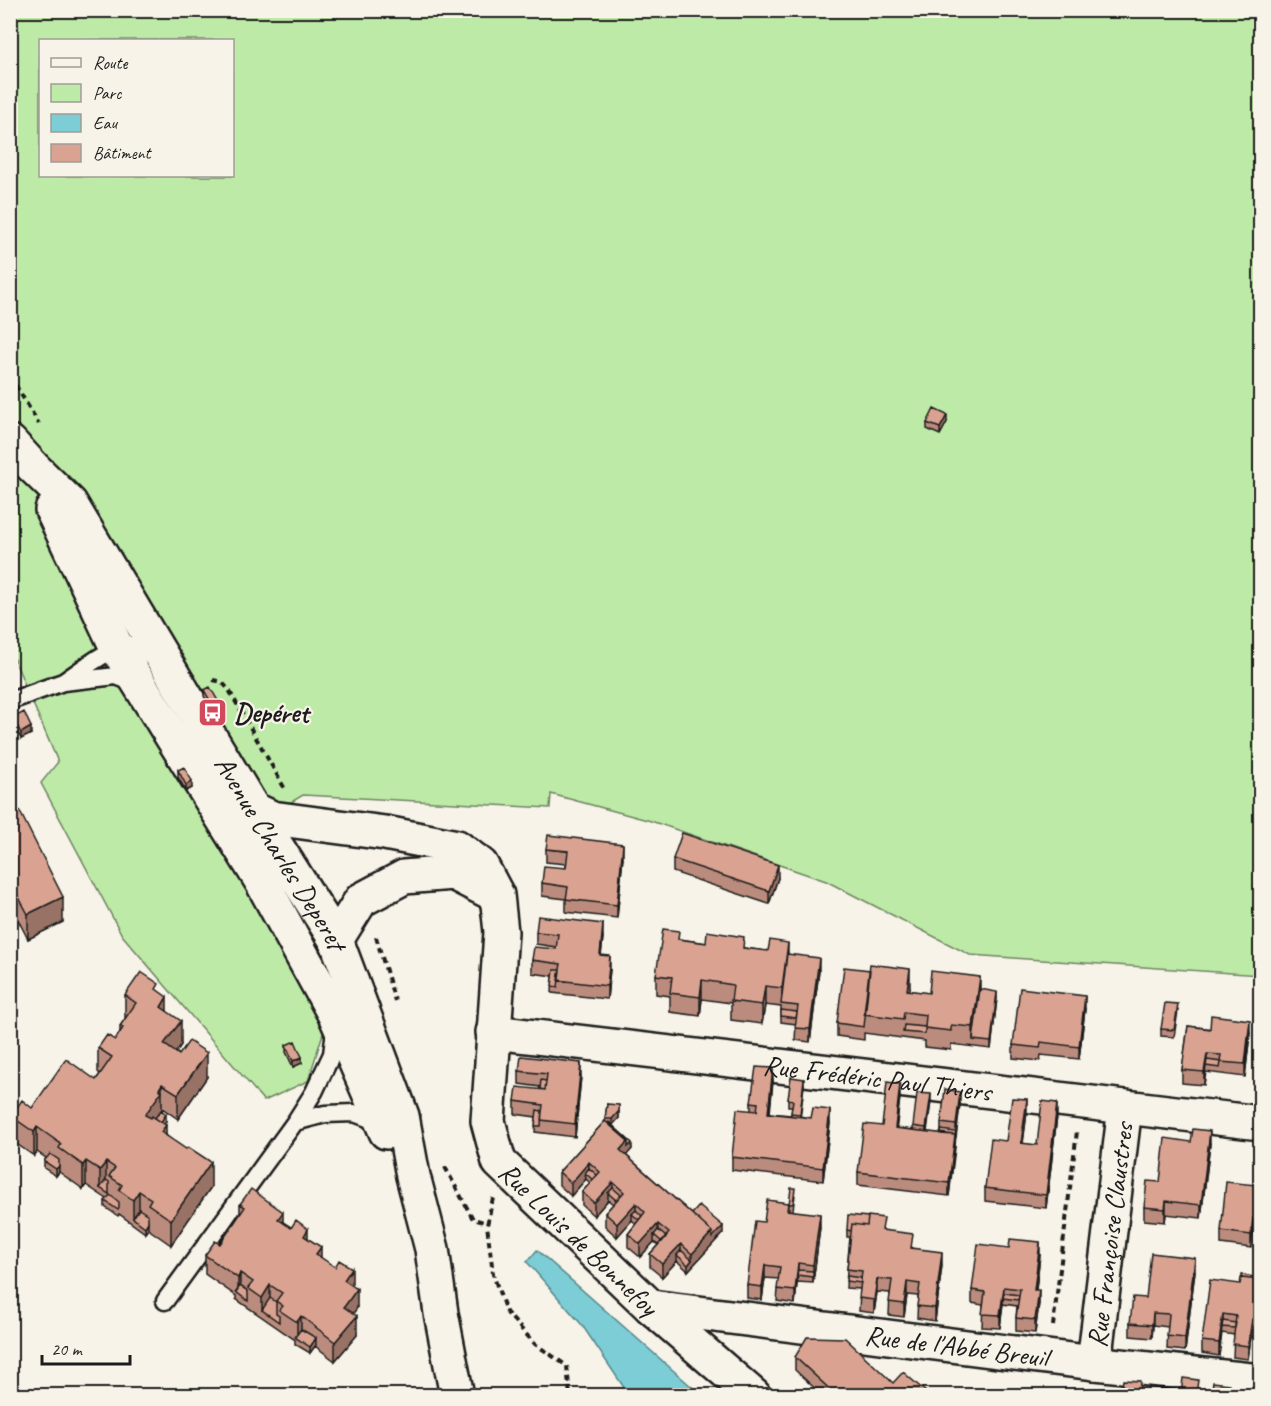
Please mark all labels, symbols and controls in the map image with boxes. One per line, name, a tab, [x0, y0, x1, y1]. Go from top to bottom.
legend	[39, 39, 234, 177]
text: Route	[93, 52, 128, 74]
text: Parc	[93, 82, 122, 104]
text: Eau	[93, 112, 118, 134]
text: Bâtiment	[93, 142, 153, 164]
place label: Depéret	[234, 695, 312, 730]
bus stop icon: Depéret	[197, 696, 229, 728]
street label: Avenue Charles Deperet	[207, 749, 356, 958]
street label: Rue Frédéric Paul Thiers	[761, 1047, 996, 1109]
street label: Rue Françoise Claustres	[1079, 1118, 1141, 1349]
street label: Rue Louis de Bonnefoy	[491, 1154, 668, 1325]
street label: Rue de l'Abbé Breuil	[863, 1317, 1055, 1376]
scale bar	[42, 1328, 130, 1366]
text: 20 m	[51, 1338, 84, 1360]

